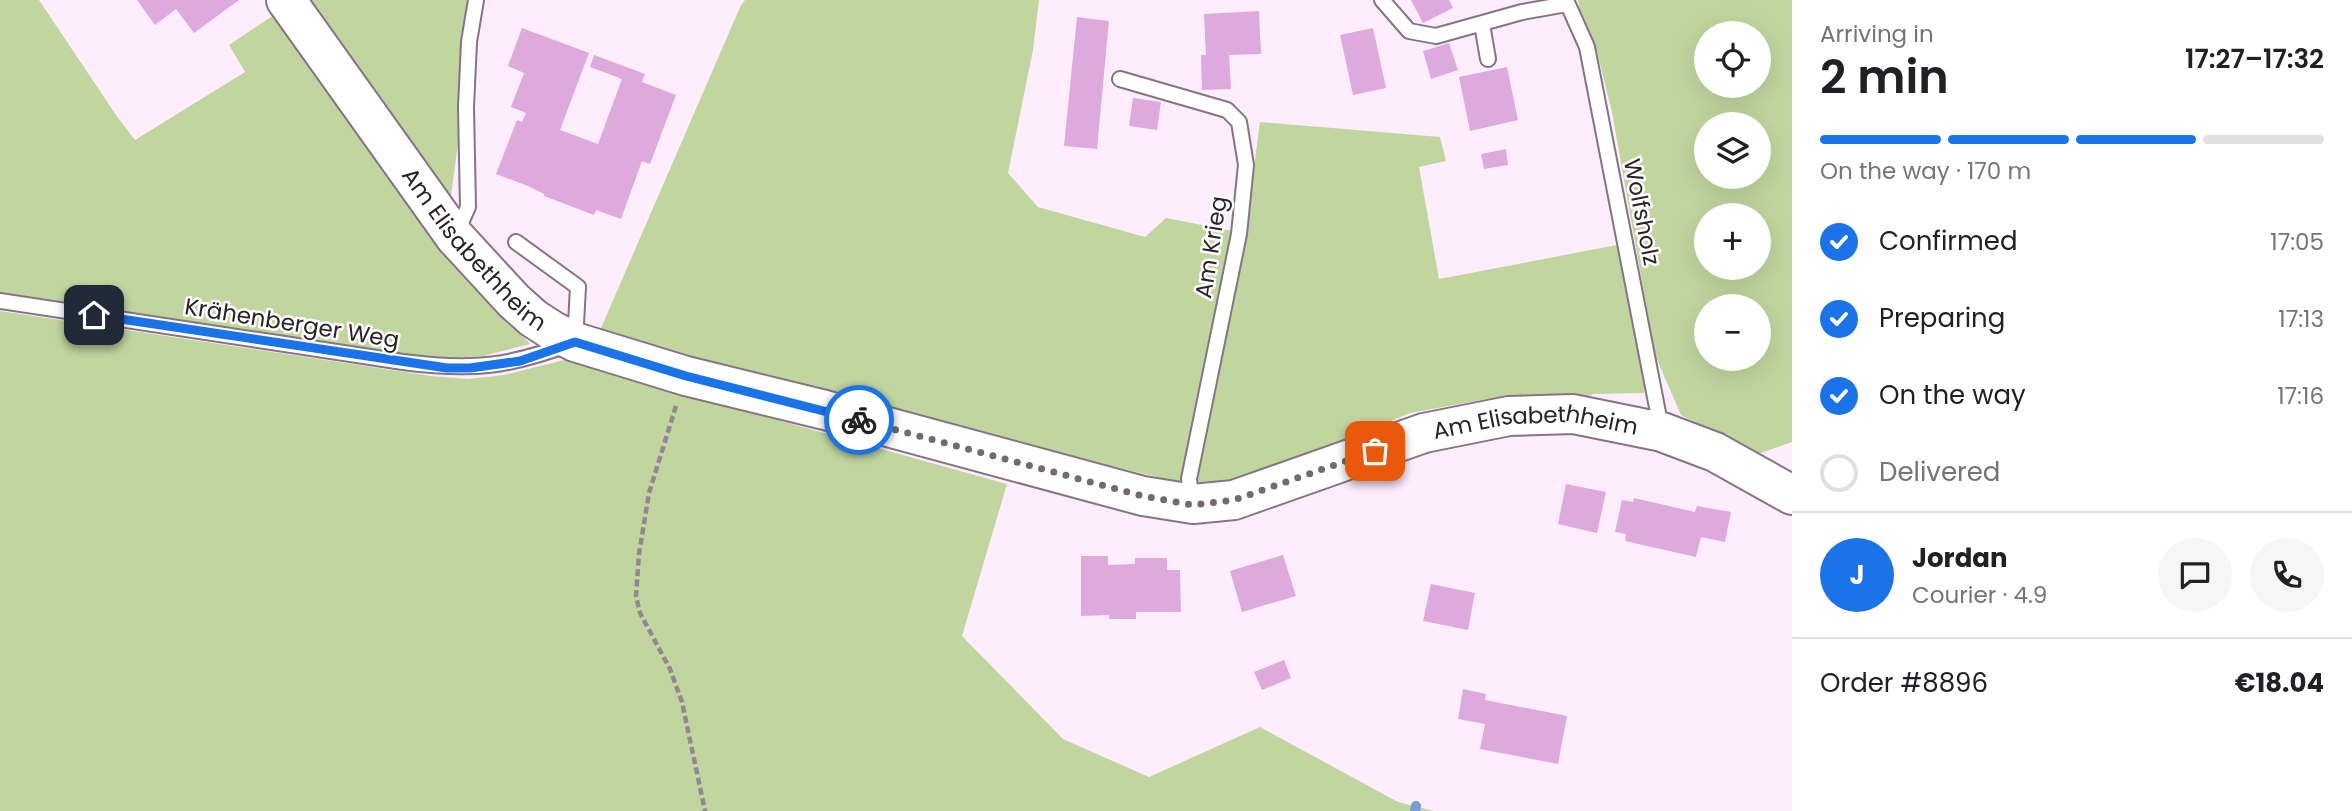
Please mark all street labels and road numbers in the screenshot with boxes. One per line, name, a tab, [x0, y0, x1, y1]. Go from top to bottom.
street label: Wolfsholz	[1616, 156, 1668, 268]
street label: Am Elisabethheim	[394, 161, 553, 339]
street label: Am Krieg	[1187, 194, 1235, 300]
street label: Krähenberger Weg	[182, 290, 402, 356]
street label: Am Elisabethheim	[1430, 397, 1641, 447]

